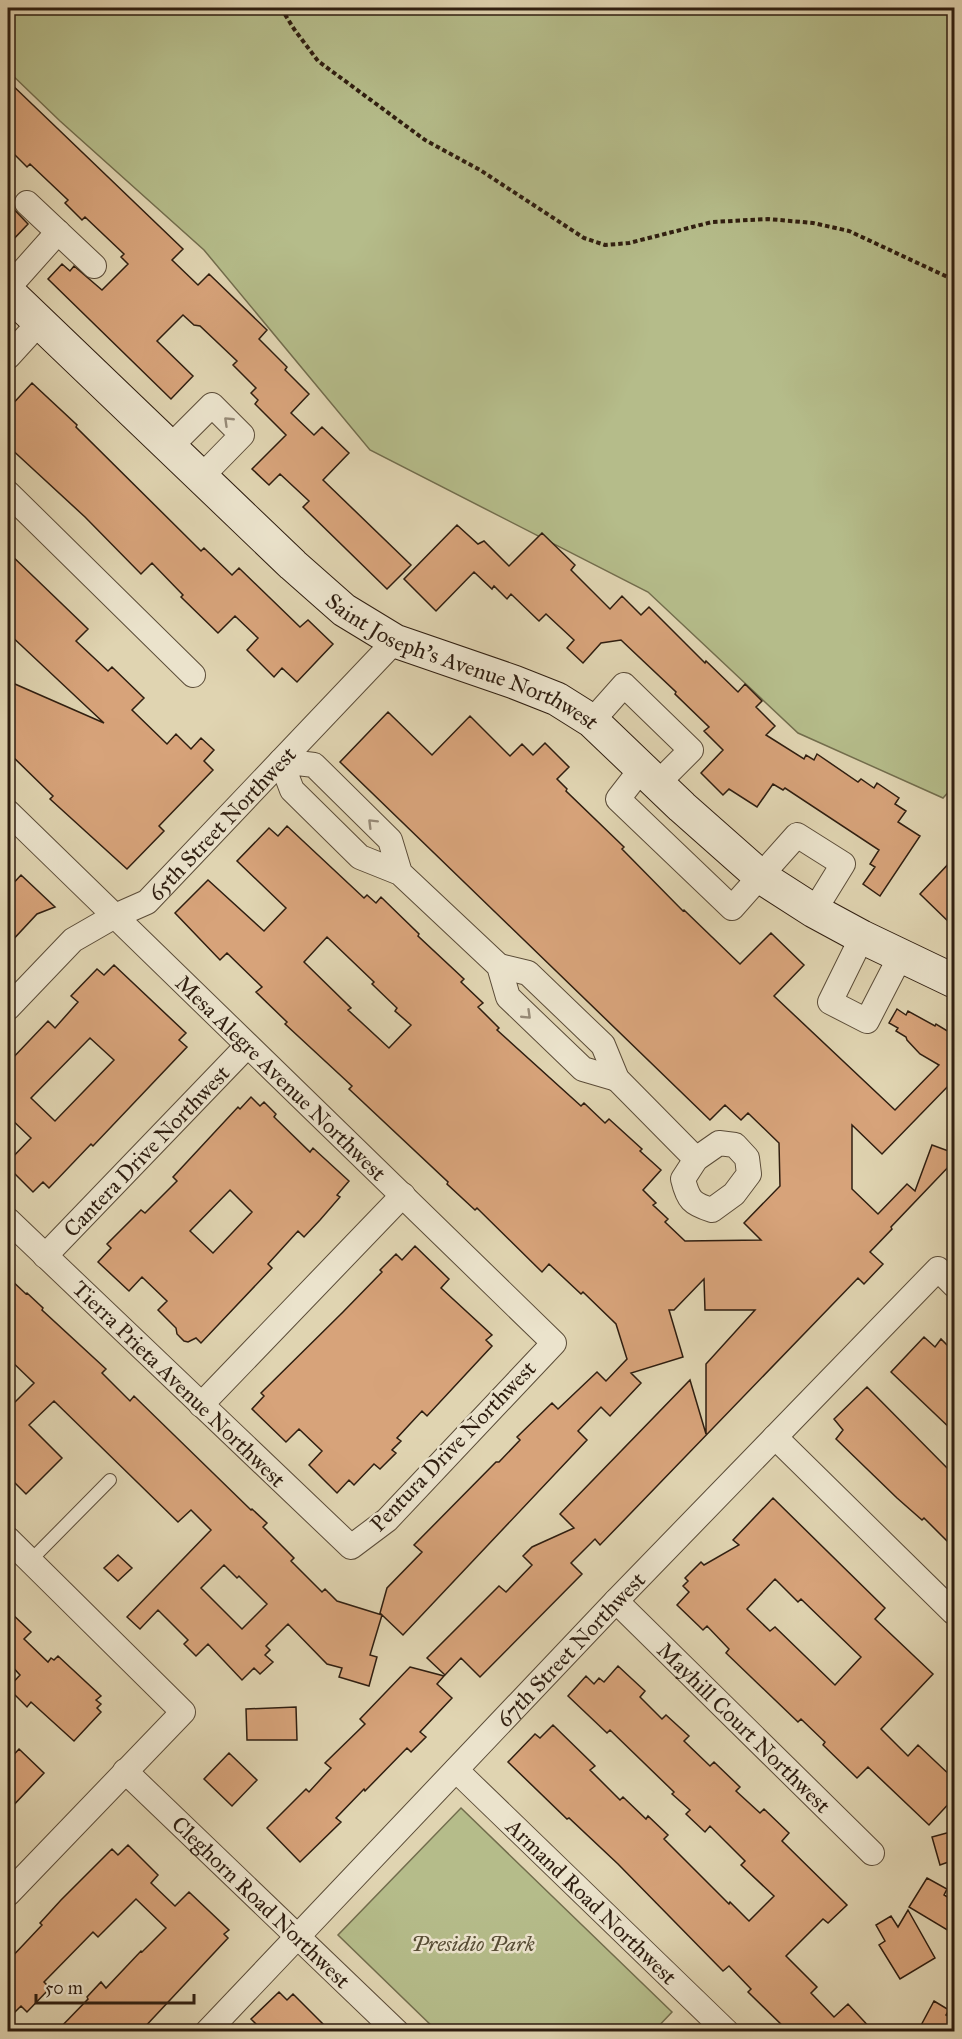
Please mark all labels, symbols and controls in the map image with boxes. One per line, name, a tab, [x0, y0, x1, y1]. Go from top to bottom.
one-way arrow	[225, 417, 236, 428]
street label: Saint Joseph's Avenue Northwest	[320, 587, 605, 735]
street label: 65th Street Northwest	[142, 740, 301, 906]
one-way arrow	[369, 819, 379, 830]
street label: Mesa Alegre Avenue Northwest	[170, 969, 392, 1186]
one-way arrow	[521, 1008, 531, 1019]
street label: Cantera Drive Northwest	[58, 1059, 235, 1242]
street label: Tierra Prieta Avenue Northwest	[67, 1275, 291, 1493]
street label: Pentura Drive Northwest	[364, 1355, 542, 1537]
street label: 67th Street Northwest	[490, 1566, 651, 1732]
street label: Mayhill Court Northwest	[652, 1636, 837, 1819]
street label: Cleghorn Road Northwest	[167, 1810, 356, 1994]
street label: Armand Road Northwest	[500, 1812, 683, 1990]
park label: Presidio Park	[411, 1930, 535, 1957]
scale bar	[36, 1967, 194, 2005]
text: 50 m	[45, 1977, 83, 1999]

